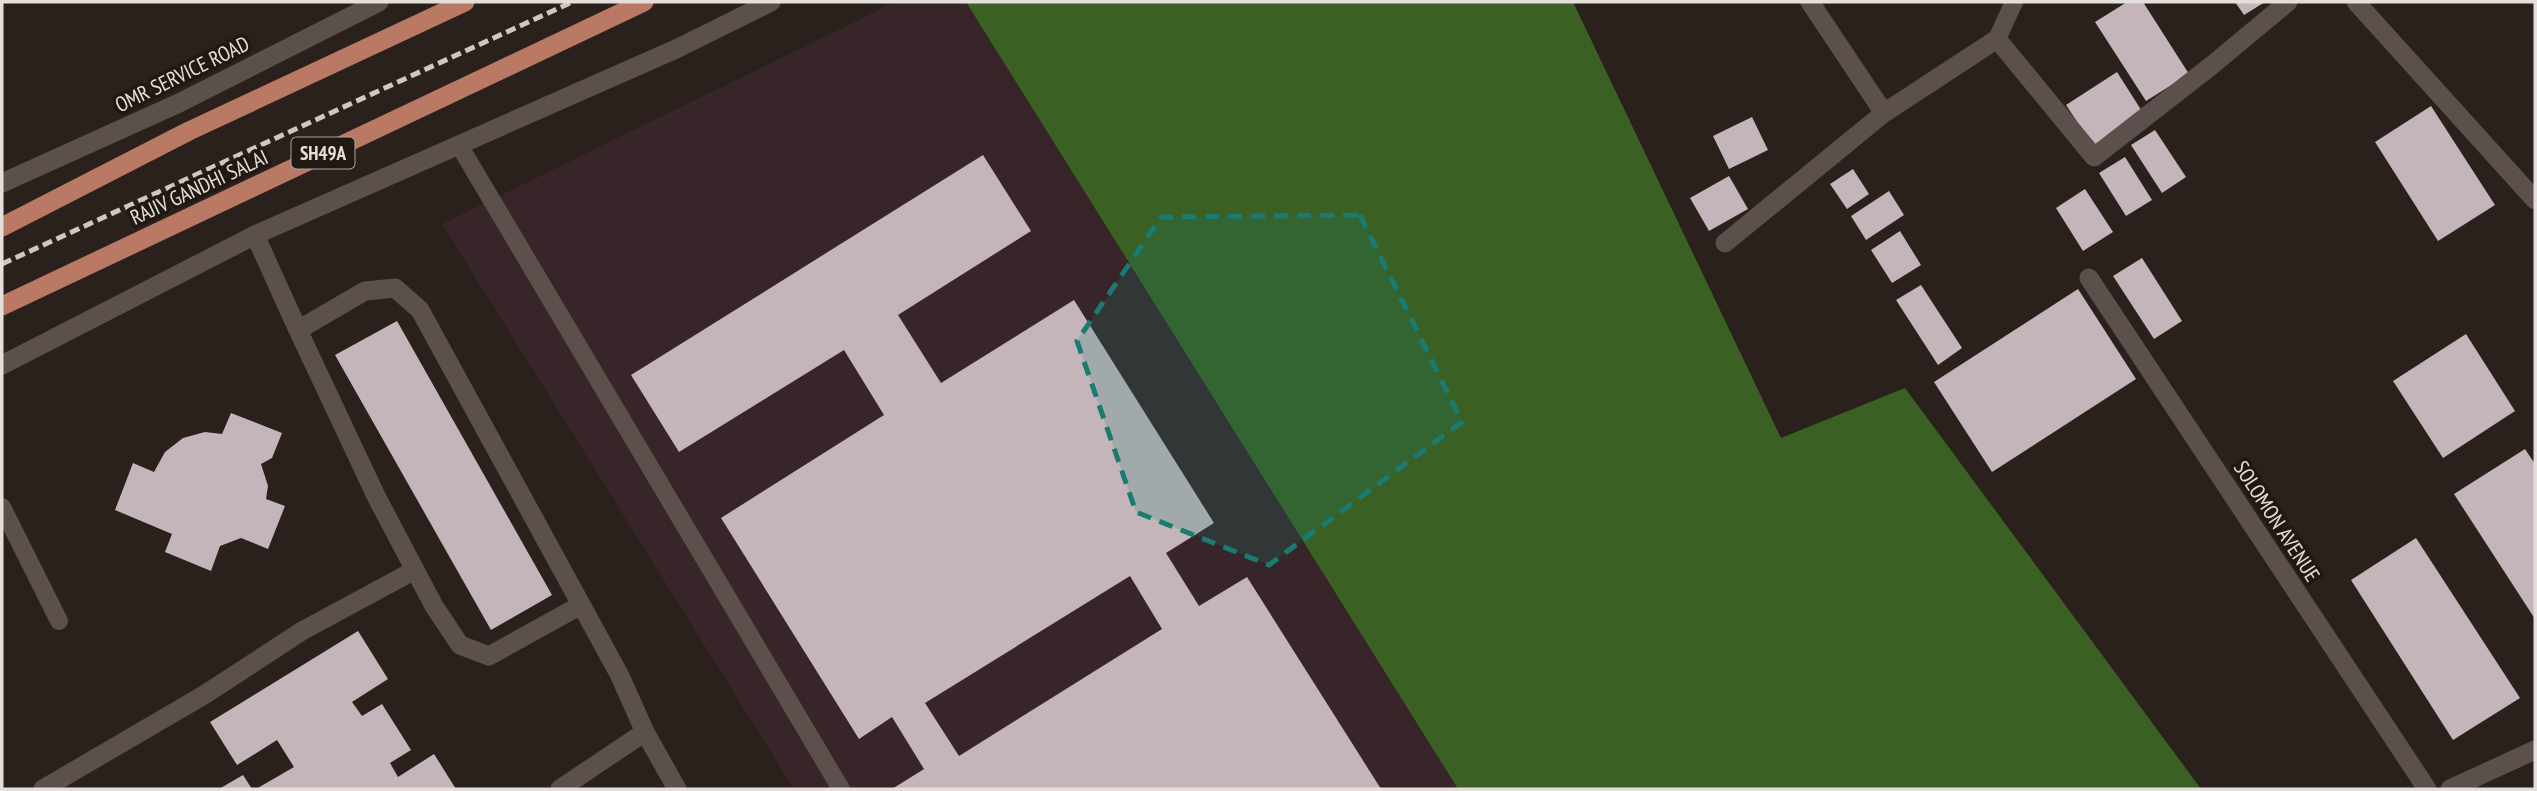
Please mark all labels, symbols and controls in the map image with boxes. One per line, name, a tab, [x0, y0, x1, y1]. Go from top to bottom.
street label: OMR SERVICE ROAD	[110, 30, 254, 118]
road number: SH49A	[292, 138, 354, 168]
street label: RAJIV GANDHI SALAI	[126, 143, 272, 231]
street label: SOLOMON AVENUE	[2228, 455, 2326, 587]

